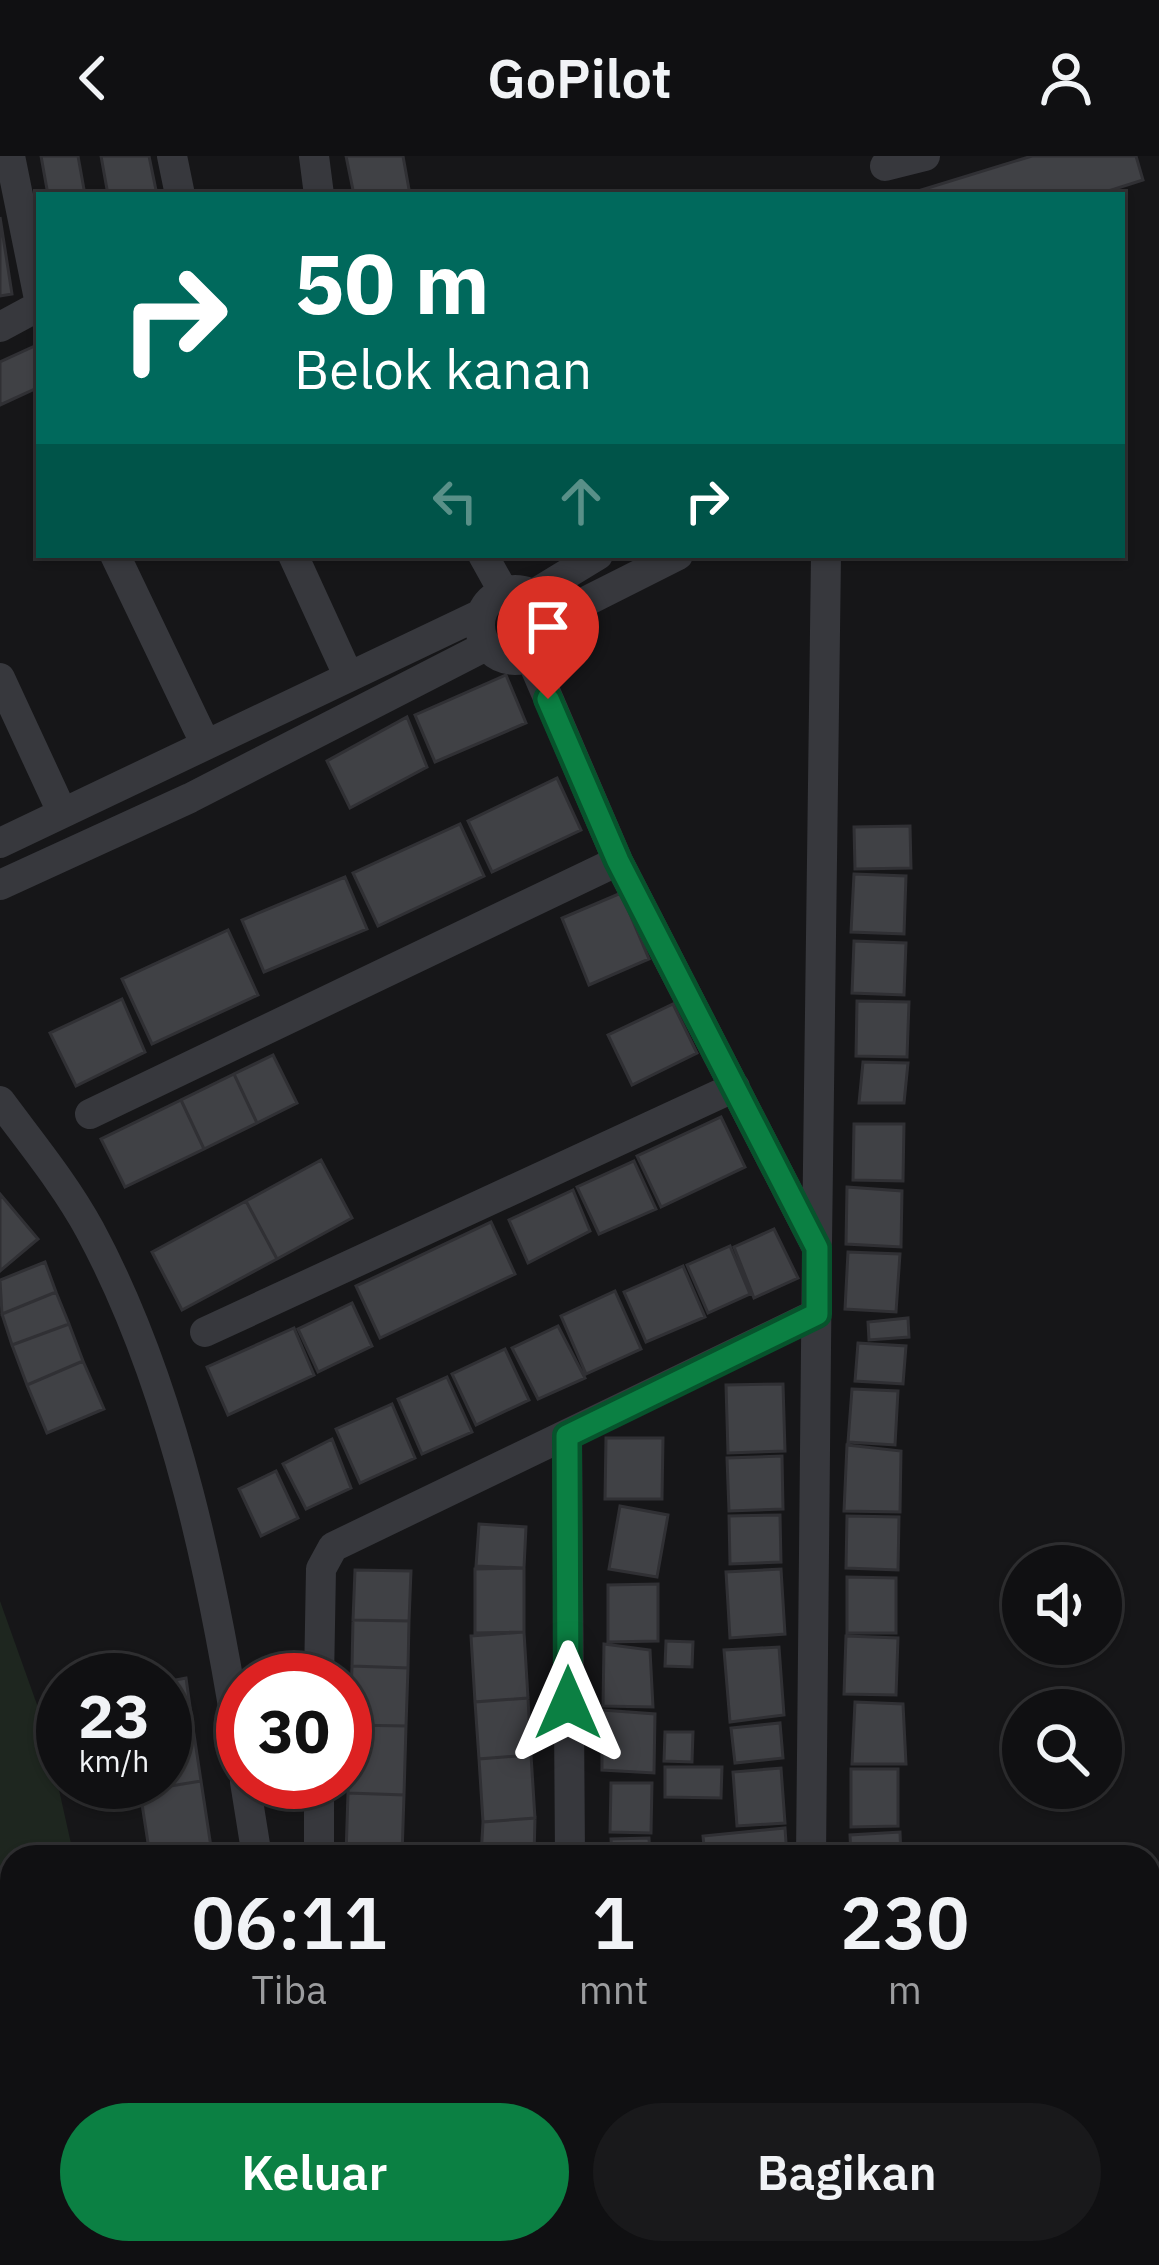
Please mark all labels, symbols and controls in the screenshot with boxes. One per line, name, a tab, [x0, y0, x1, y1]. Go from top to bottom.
text: GoPilot	[487, 43, 672, 113]
icon: back	[60, 45, 126, 111]
icon: person	[1033, 45, 1099, 111]
text: 50 m	[294, 228, 490, 337]
icon: right	[96, 240, 252, 396]
text: Belok kanan	[294, 334, 592, 404]
icon: left	[422, 468, 488, 534]
icon: ahead	[548, 468, 614, 534]
icon: right	[674, 468, 740, 534]
pin	[497, 576, 599, 699]
icon: arrive	[515, 594, 581, 660]
map controls	[1002, 1545, 1122, 1809]
button: sound	[1002, 1545, 1122, 1665]
position arrow	[505, 1640, 631, 1766]
speed limit sign: 30	[216, 1653, 372, 1809]
text: 23	[78, 1676, 150, 1755]
button: search	[1002, 1689, 1122, 1809]
text: km/h	[79, 1741, 149, 1780]
text: 06:11	[191, 1875, 387, 1969]
text: 1	[592, 1875, 635, 1969]
text: 230	[840, 1875, 970, 1969]
text: Tiba	[252, 1964, 327, 2015]
text: mnt	[579, 1964, 649, 2015]
text: m	[888, 1964, 922, 2015]
button: Keluar	[60, 2103, 569, 2241]
button: Bagikan	[593, 2103, 1101, 2241]

